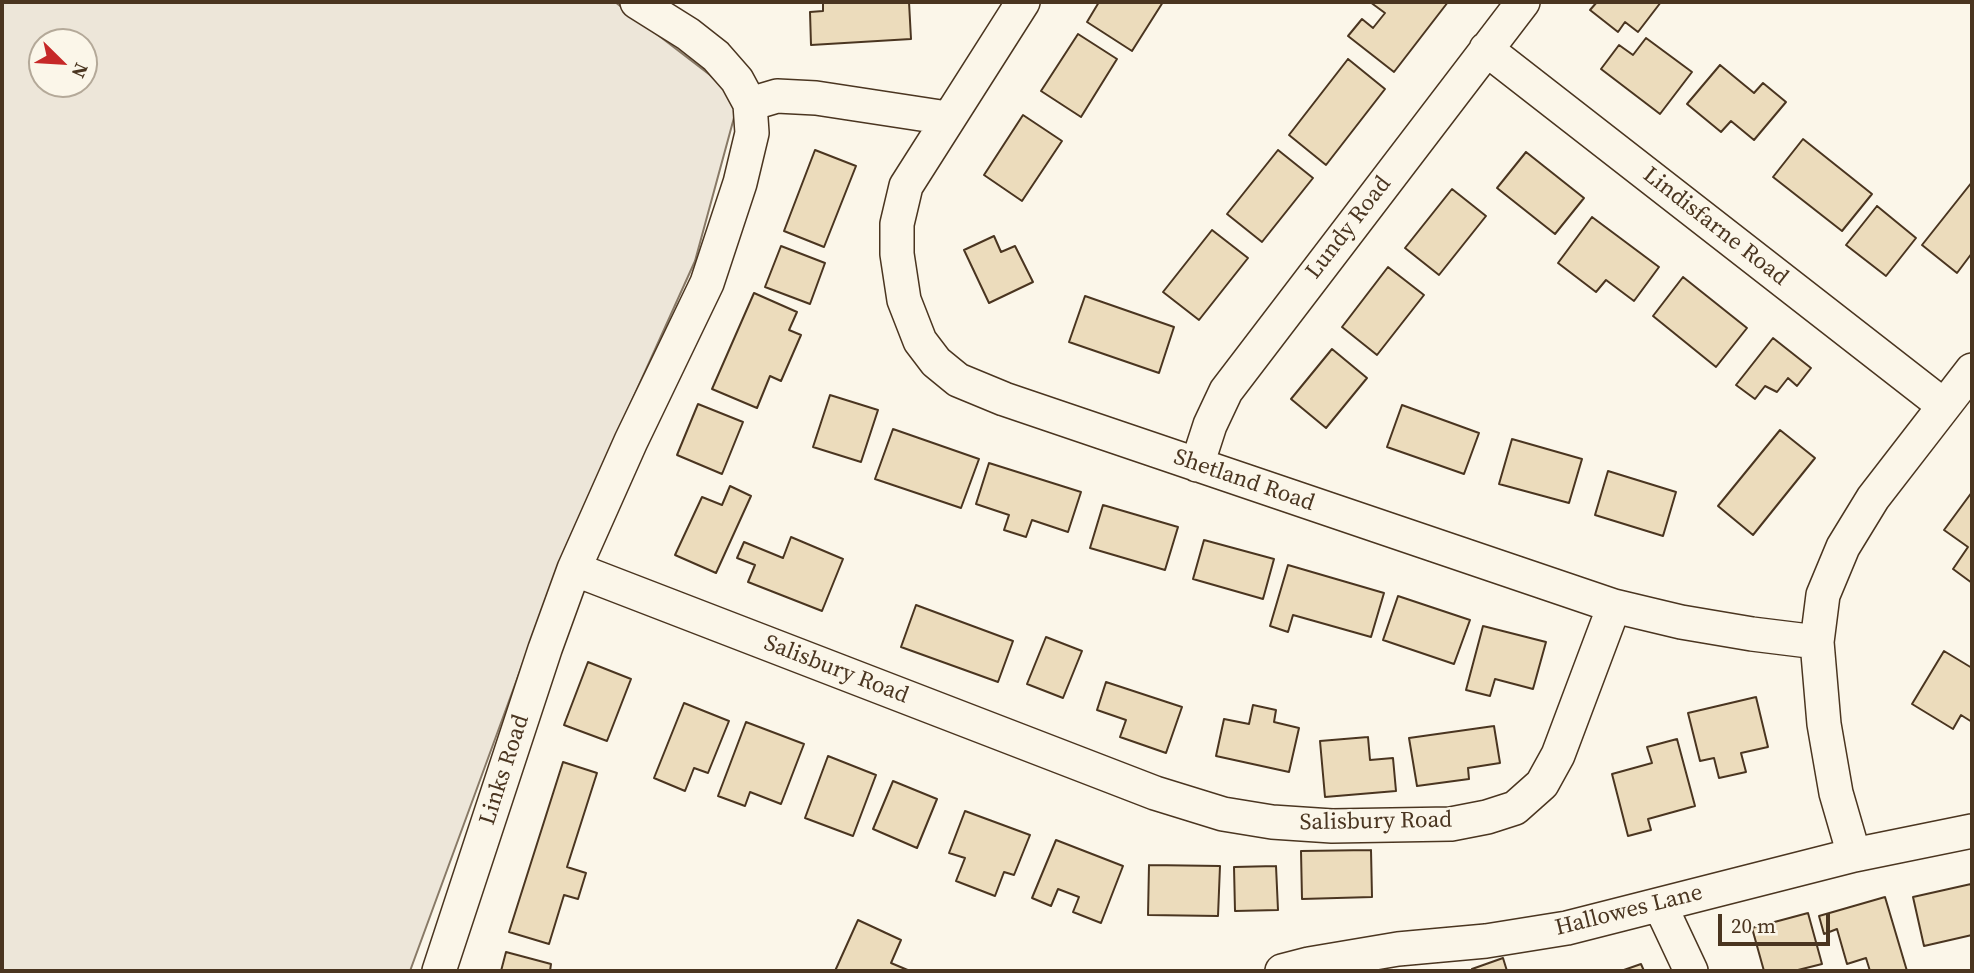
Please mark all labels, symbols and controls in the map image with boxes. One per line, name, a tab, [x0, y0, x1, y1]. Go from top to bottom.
north arrow	[28, 28, 98, 98]
text: N	[66, 59, 95, 82]
street label: Lindisfarne Road	[1637, 162, 1793, 292]
street label: Lundy Road	[1300, 171, 1398, 285]
street label: Shetland Road	[1170, 444, 1318, 518]
street label: Salisbury Road	[760, 630, 912, 710]
street label: Links Road	[474, 711, 536, 829]
street label: Salisbury Road	[1299, 807, 1453, 837]
street label: Hallowes Lane	[1552, 879, 1706, 943]
scale bar	[1722, 900, 1834, 944]
text: 20 m	[1731, 911, 1776, 940]

